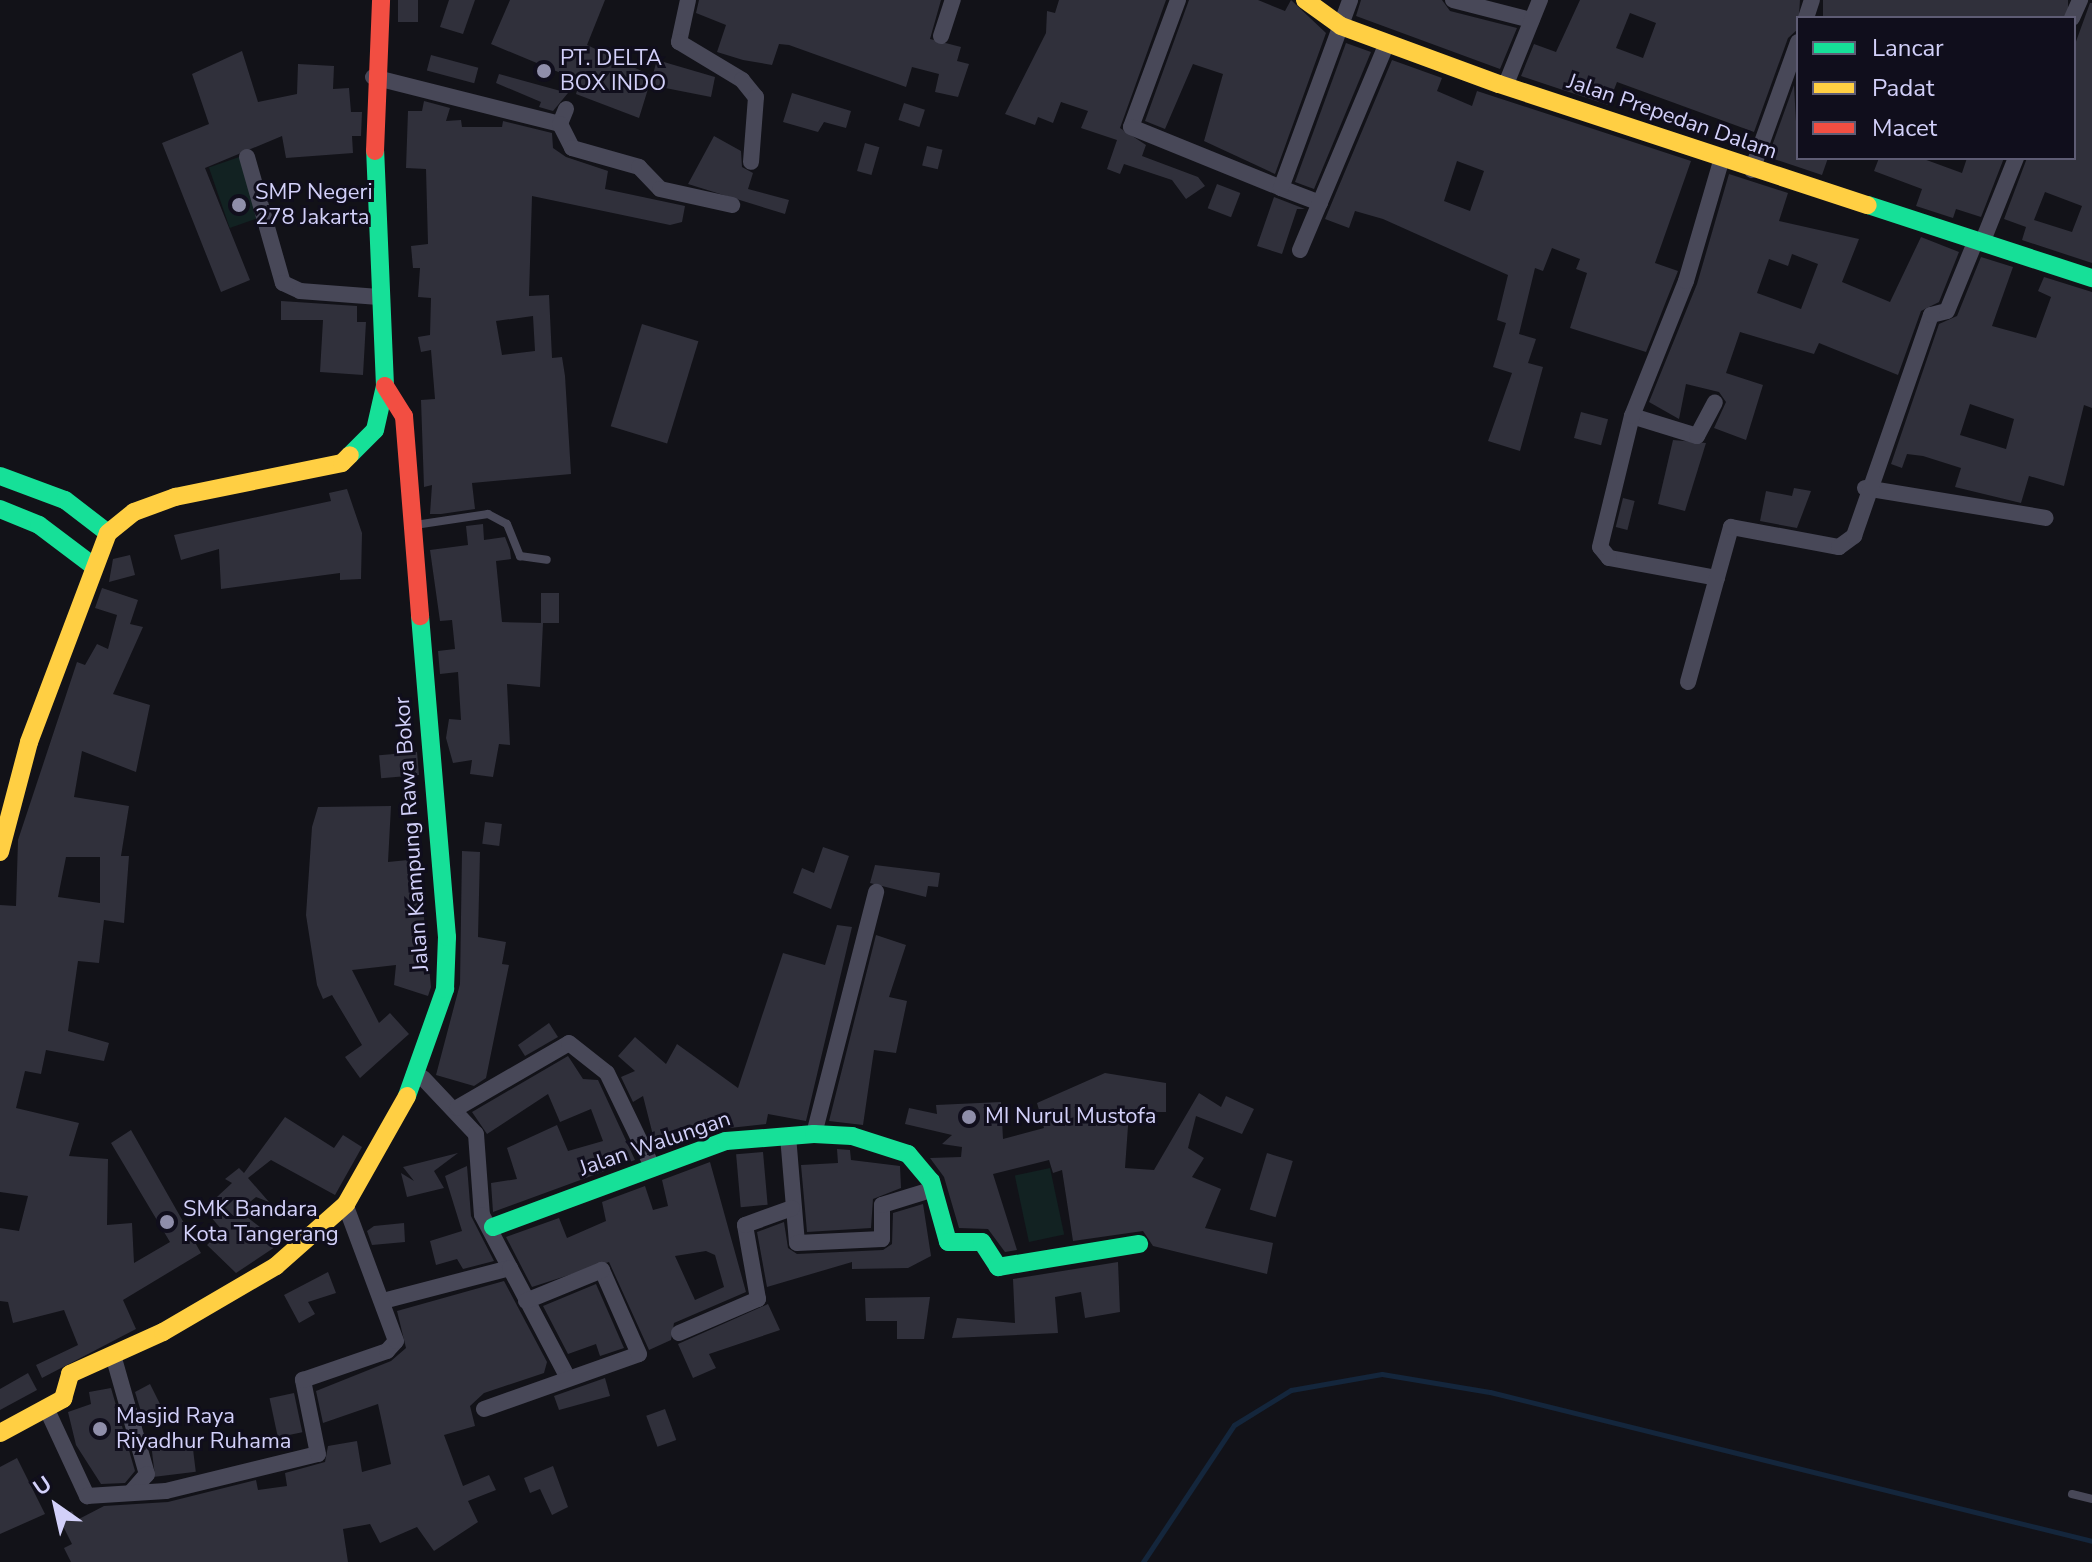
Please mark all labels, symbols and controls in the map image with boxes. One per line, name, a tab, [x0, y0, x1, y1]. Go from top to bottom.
legend	[1796, 16, 2076, 160]
text: Lancar	[1872, 32, 1944, 64]
place label: PT. DELTA BOX INDO	[560, 45, 666, 96]
marker: PT. DELTA BOX INDO	[535, 62, 553, 80]
street label: Jalan Prepedan Dalam	[1564, 69, 1780, 165]
text: Padat	[1872, 72, 1934, 104]
text: Macet	[1872, 112, 1937, 144]
place label: SMP Negeri 278 Jakarta	[255, 179, 372, 230]
marker: SMP Negeri 278 Jakarta	[230, 196, 248, 214]
street label: Jalan Kampung Rawa Bokor	[389, 696, 435, 972]
place label: MI Nurul Mustofa	[985, 1104, 1156, 1130]
street label: Jalan Walungan	[576, 1106, 734, 1182]
marker: MI Nurul Mustofa	[960, 1108, 978, 1126]
place label: SMK Bandara Kota Tangerang	[183, 1196, 339, 1248]
marker: SMK Bandara Kota Tangerang	[158, 1213, 176, 1231]
place label: Masjid Raya Riyadhur Ruhama	[116, 1403, 291, 1454]
marker: Masjid Raya Riyadhur Ruhama	[91, 1420, 109, 1438]
north arrow	[16, 1466, 96, 1546]
text: U	[27, 1469, 58, 1503]

